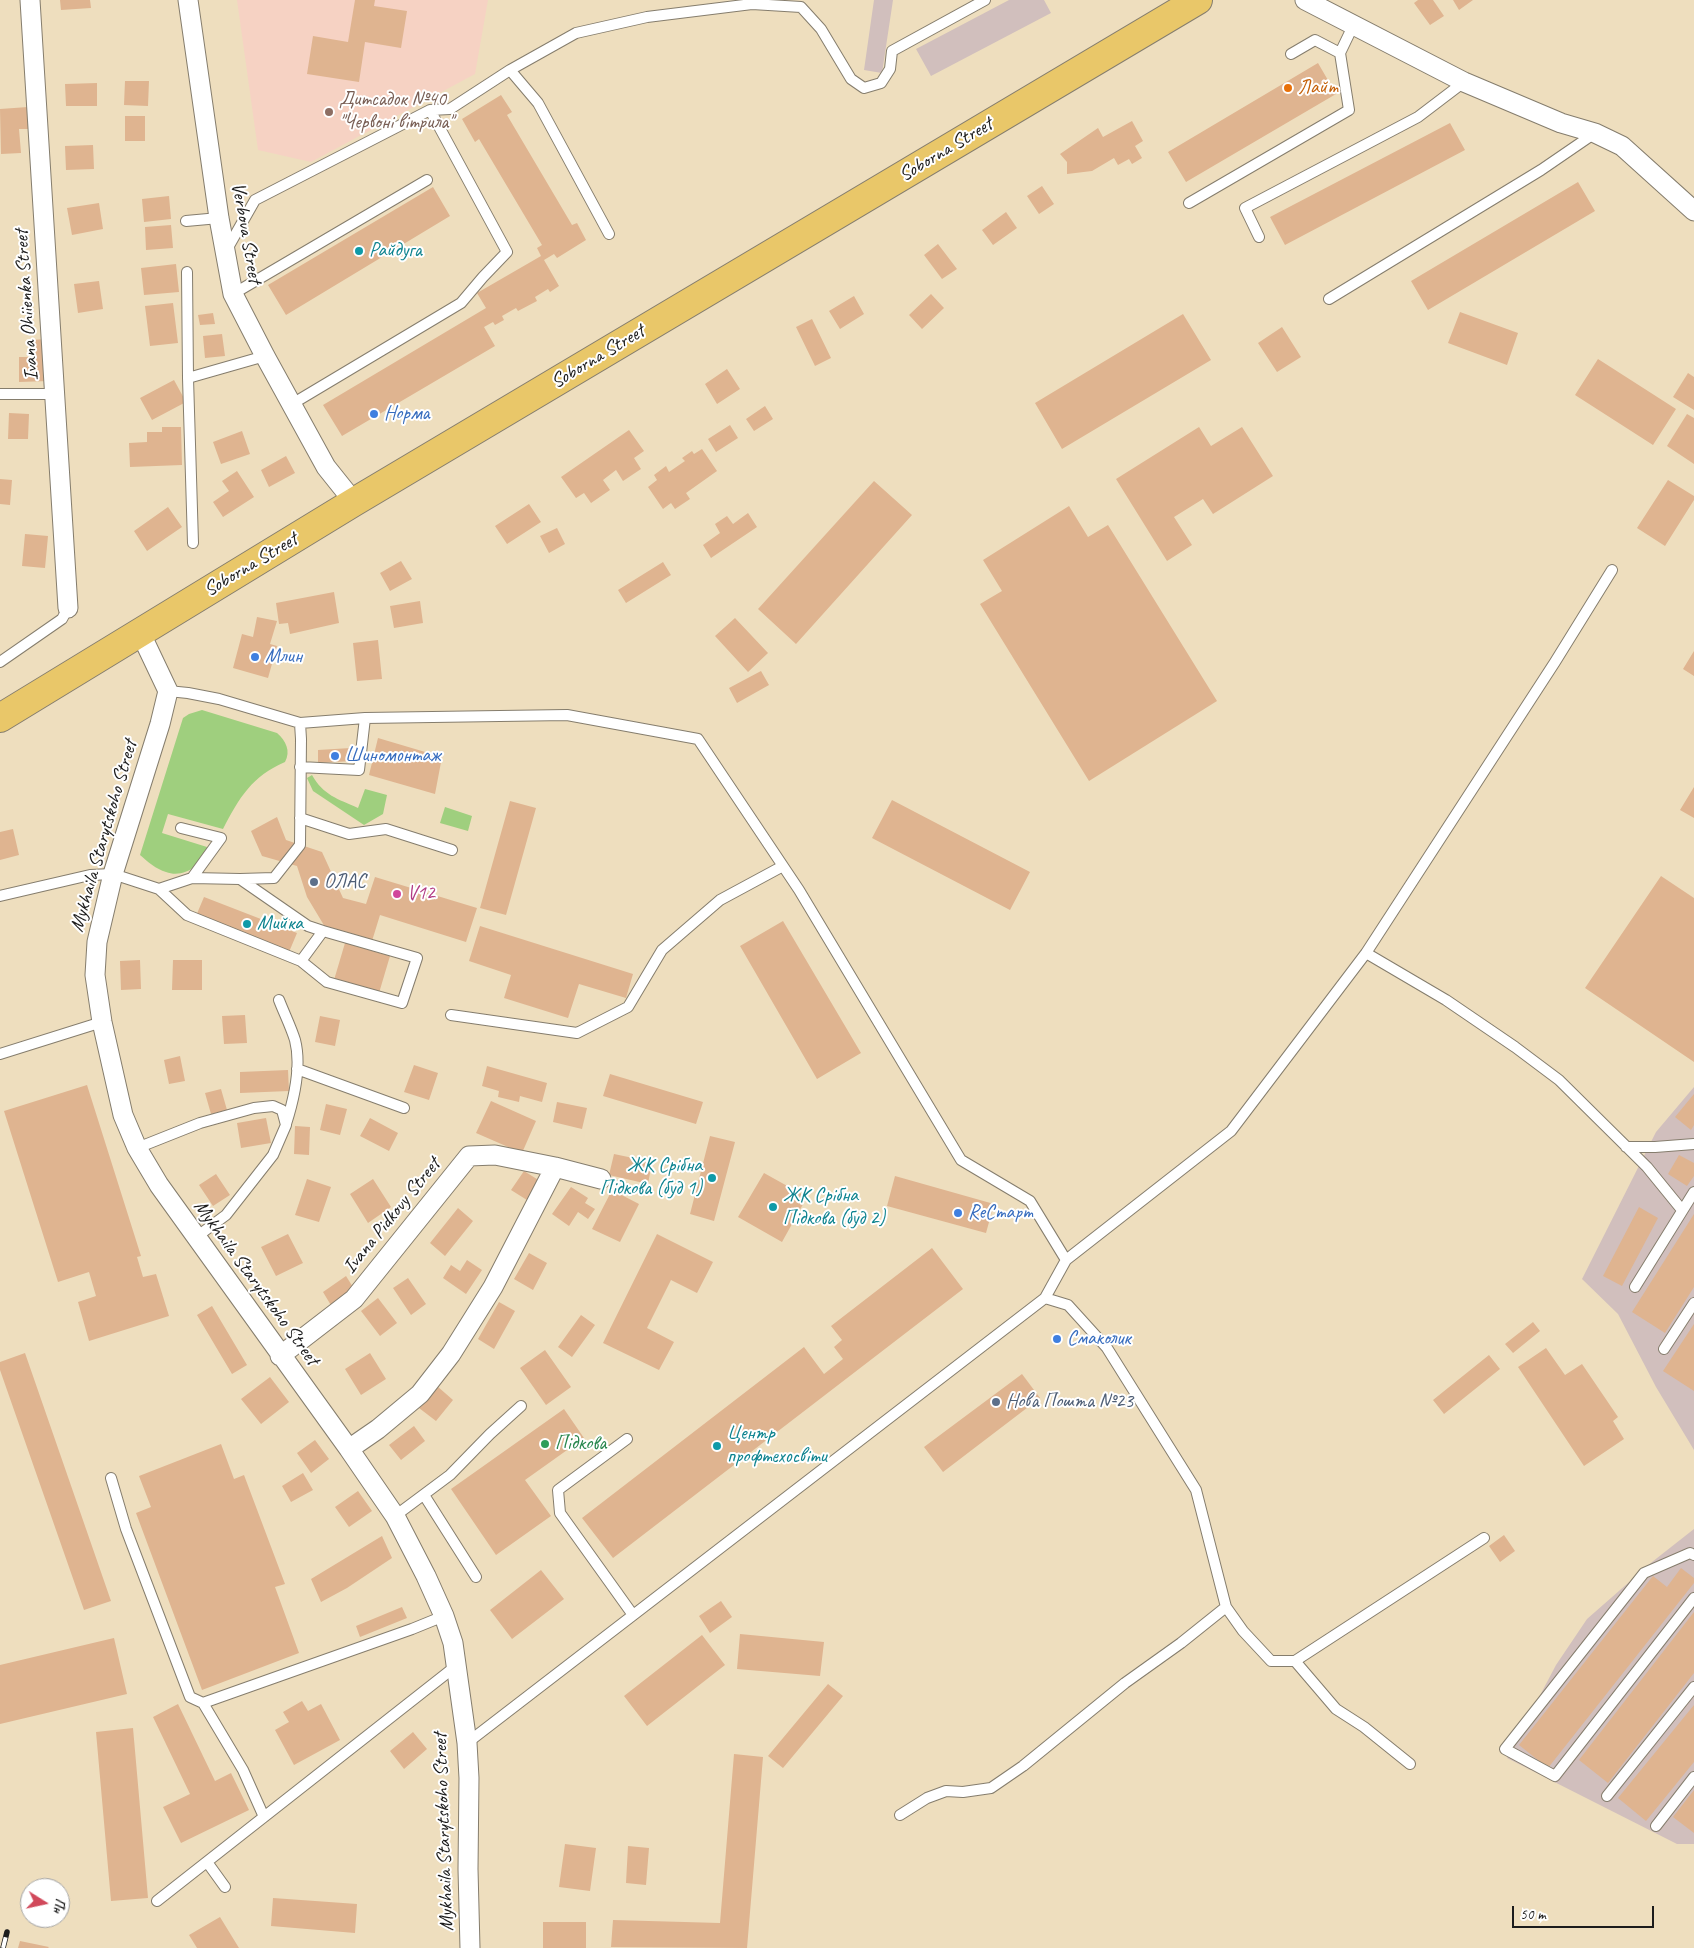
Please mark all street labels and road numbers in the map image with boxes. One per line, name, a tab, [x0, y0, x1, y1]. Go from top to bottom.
street label: Soborna Street	[895, 113, 997, 187]
street label: Verbova Street	[225, 181, 267, 285]
street label: Ivana Ohiienka Street	[10, 229, 44, 381]
street label: Soborna Street	[547, 320, 649, 394]
street label: Soborna Street	[200, 528, 302, 602]
street label: Mykhaila Starytskoho Street	[65, 737, 143, 935]
street label: Ivana Pidkovy Street	[338, 1153, 446, 1279]
street label: Mykhaila Starytskoho Street	[188, 1196, 324, 1370]
street label: Mykhaila Starytskoho Street	[429, 1732, 459, 1932]

